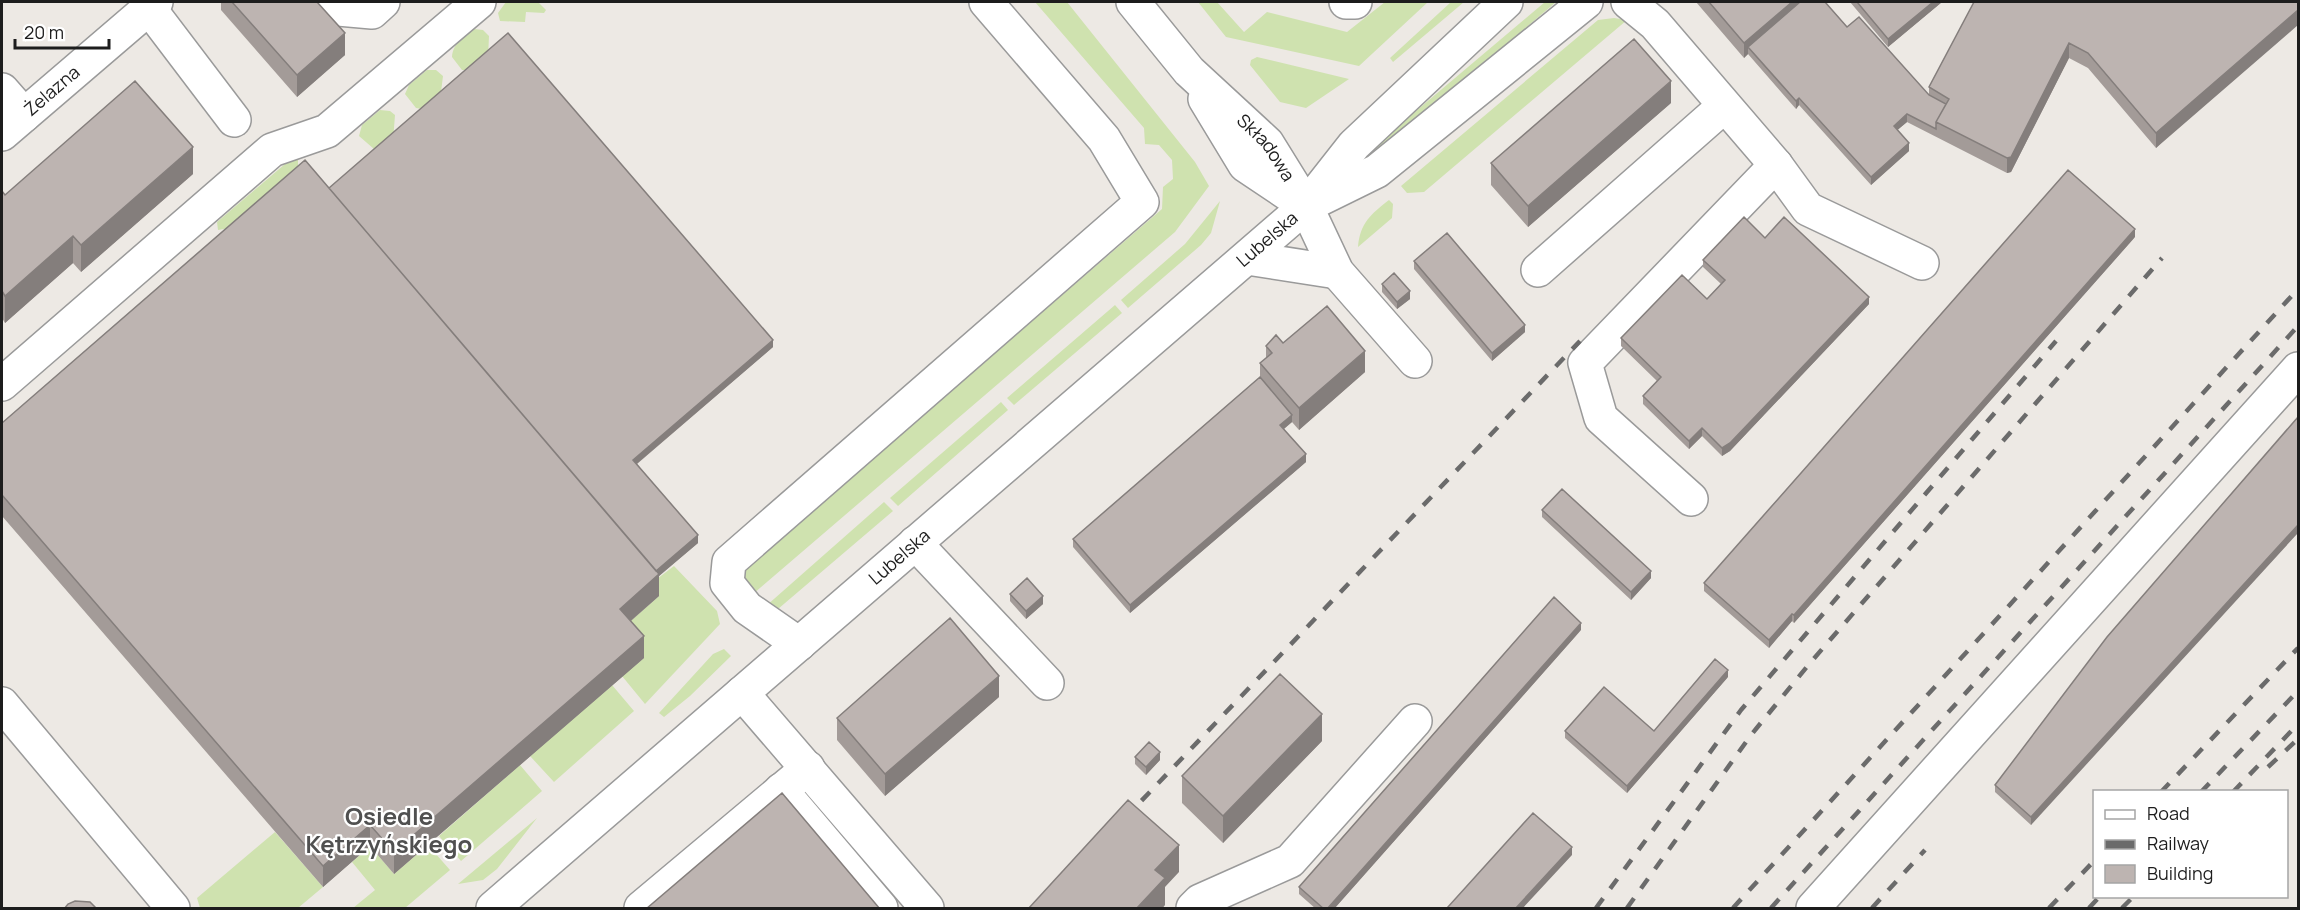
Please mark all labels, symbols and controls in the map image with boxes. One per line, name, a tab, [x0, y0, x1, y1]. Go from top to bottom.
scale bar	[15, 12, 110, 50]
text: 20 m	[24, 20, 64, 44]
street label: Żelazna	[19, 60, 84, 121]
street label: Składowa	[1232, 108, 1301, 186]
street label: Lubelska	[1231, 206, 1302, 272]
street label: Lubelska	[863, 523, 935, 589]
legend	[2093, 790, 2288, 898]
district label: Osiedle Kętrzyńskiego	[306, 799, 472, 860]
text: Road	[2147, 801, 2190, 825]
text: Railway	[2147, 831, 2209, 855]
text: Building	[2147, 861, 2213, 885]

